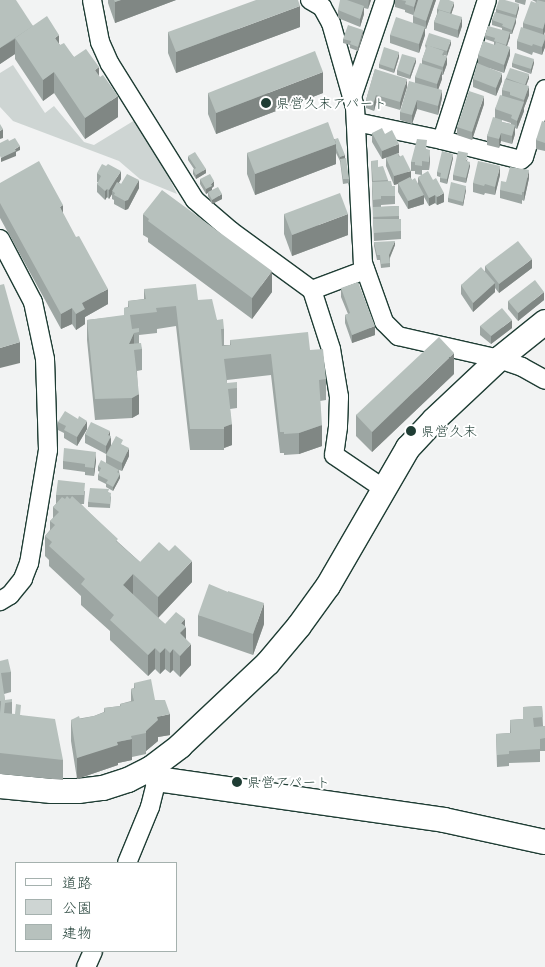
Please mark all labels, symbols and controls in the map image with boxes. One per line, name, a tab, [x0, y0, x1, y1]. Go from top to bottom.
place label: 県営久末アパート	[276, 95, 388, 111]
marker: 県営久末アパート	[260, 97, 272, 109]
place label: 県営久末	[421, 423, 477, 439]
marker: 県営久末	[405, 425, 417, 437]
place label: 県営アパート	[247, 774, 331, 790]
marker: 県営アパート	[231, 776, 243, 788]
legend	[15, 862, 178, 952]
text: 道路	[62, 873, 92, 892]
text: 公園	[62, 898, 92, 917]
text: 建物	[62, 923, 92, 942]

